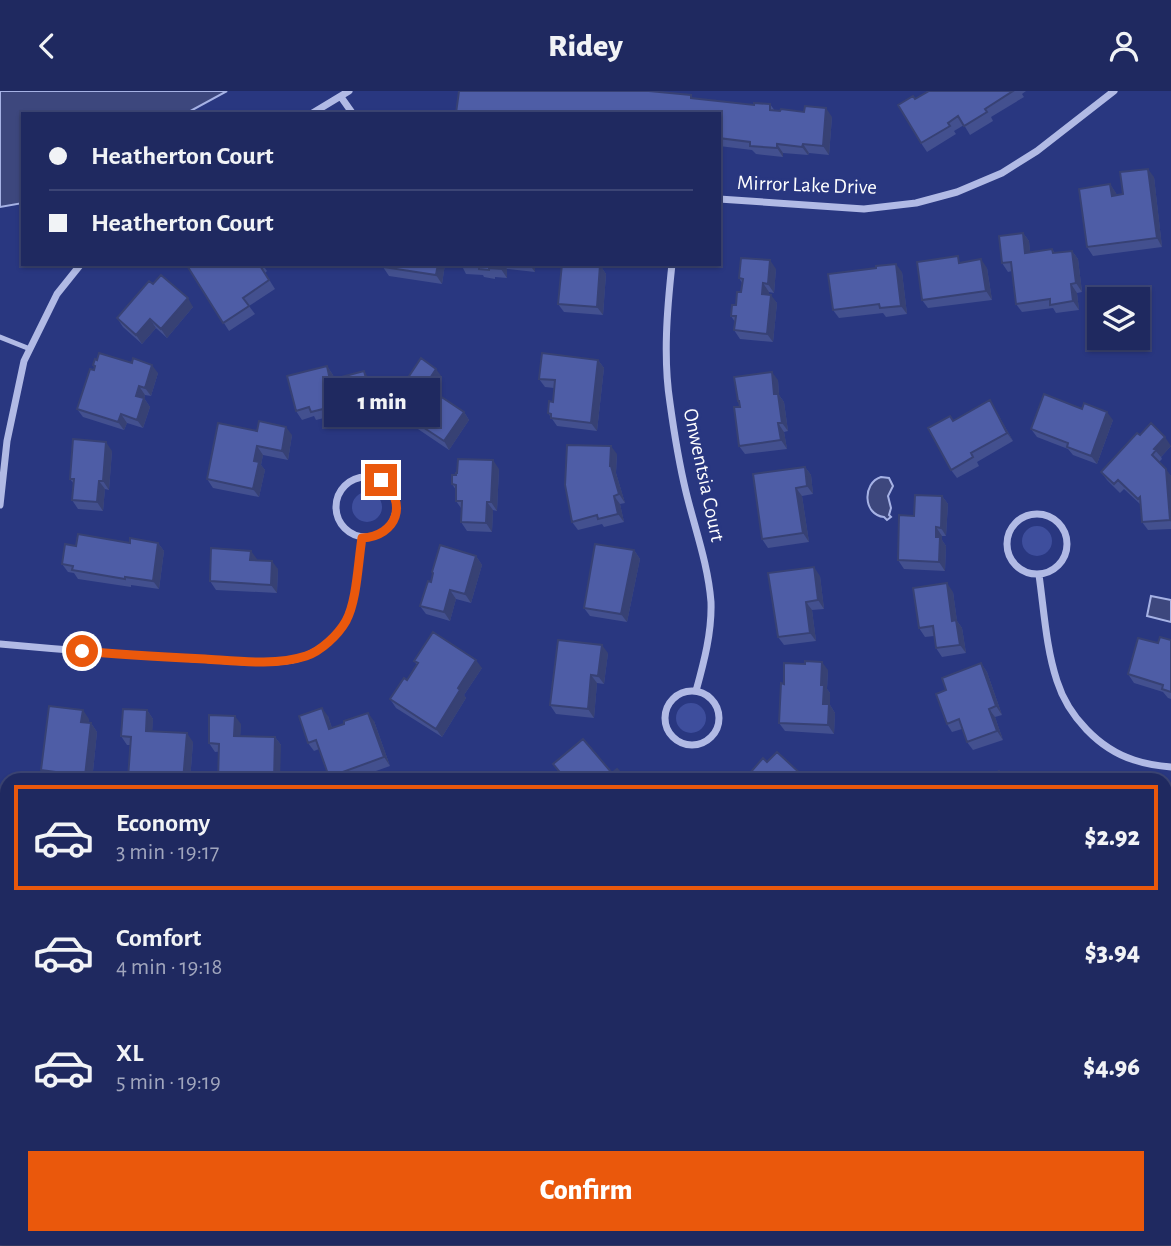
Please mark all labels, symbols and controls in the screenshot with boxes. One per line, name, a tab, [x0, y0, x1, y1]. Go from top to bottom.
icon: back	[28, 27, 66, 65]
icon: person	[1105, 27, 1143, 65]
text: Ridey	[548, 30, 623, 62]
text: Heatherton Court	[91, 143, 274, 169]
street label: Mirror Lake Drive	[737, 172, 877, 198]
text: Heatherton Court	[91, 210, 274, 236]
map controls	[1087, 287, 1150, 350]
button: layers	[1087, 287, 1150, 350]
callout: 1 min	[323, 379, 439, 427]
text: 1 min	[358, 391, 406, 414]
street label: Onwentsia Court	[680, 406, 728, 544]
route end	[365, 464, 397, 496]
route start	[66, 635, 98, 667]
icon: car	[32, 806, 95, 869]
text: Economy	[116, 810, 210, 836]
text: $2.92	[1085, 824, 1140, 850]
text: 3 min · 19:17	[116, 841, 219, 864]
icon: car	[32, 921, 95, 984]
text: Comfort	[116, 925, 201, 951]
text: $3.94	[1085, 939, 1140, 965]
text: 4 min · 19:18	[116, 956, 222, 979]
icon: car	[32, 1036, 95, 1099]
text: XL	[116, 1040, 143, 1066]
text: $4.96	[1083, 1054, 1140, 1080]
text: 5 min · 19:19	[116, 1071, 221, 1094]
button: Confirm	[28, 1151, 1144, 1231]

